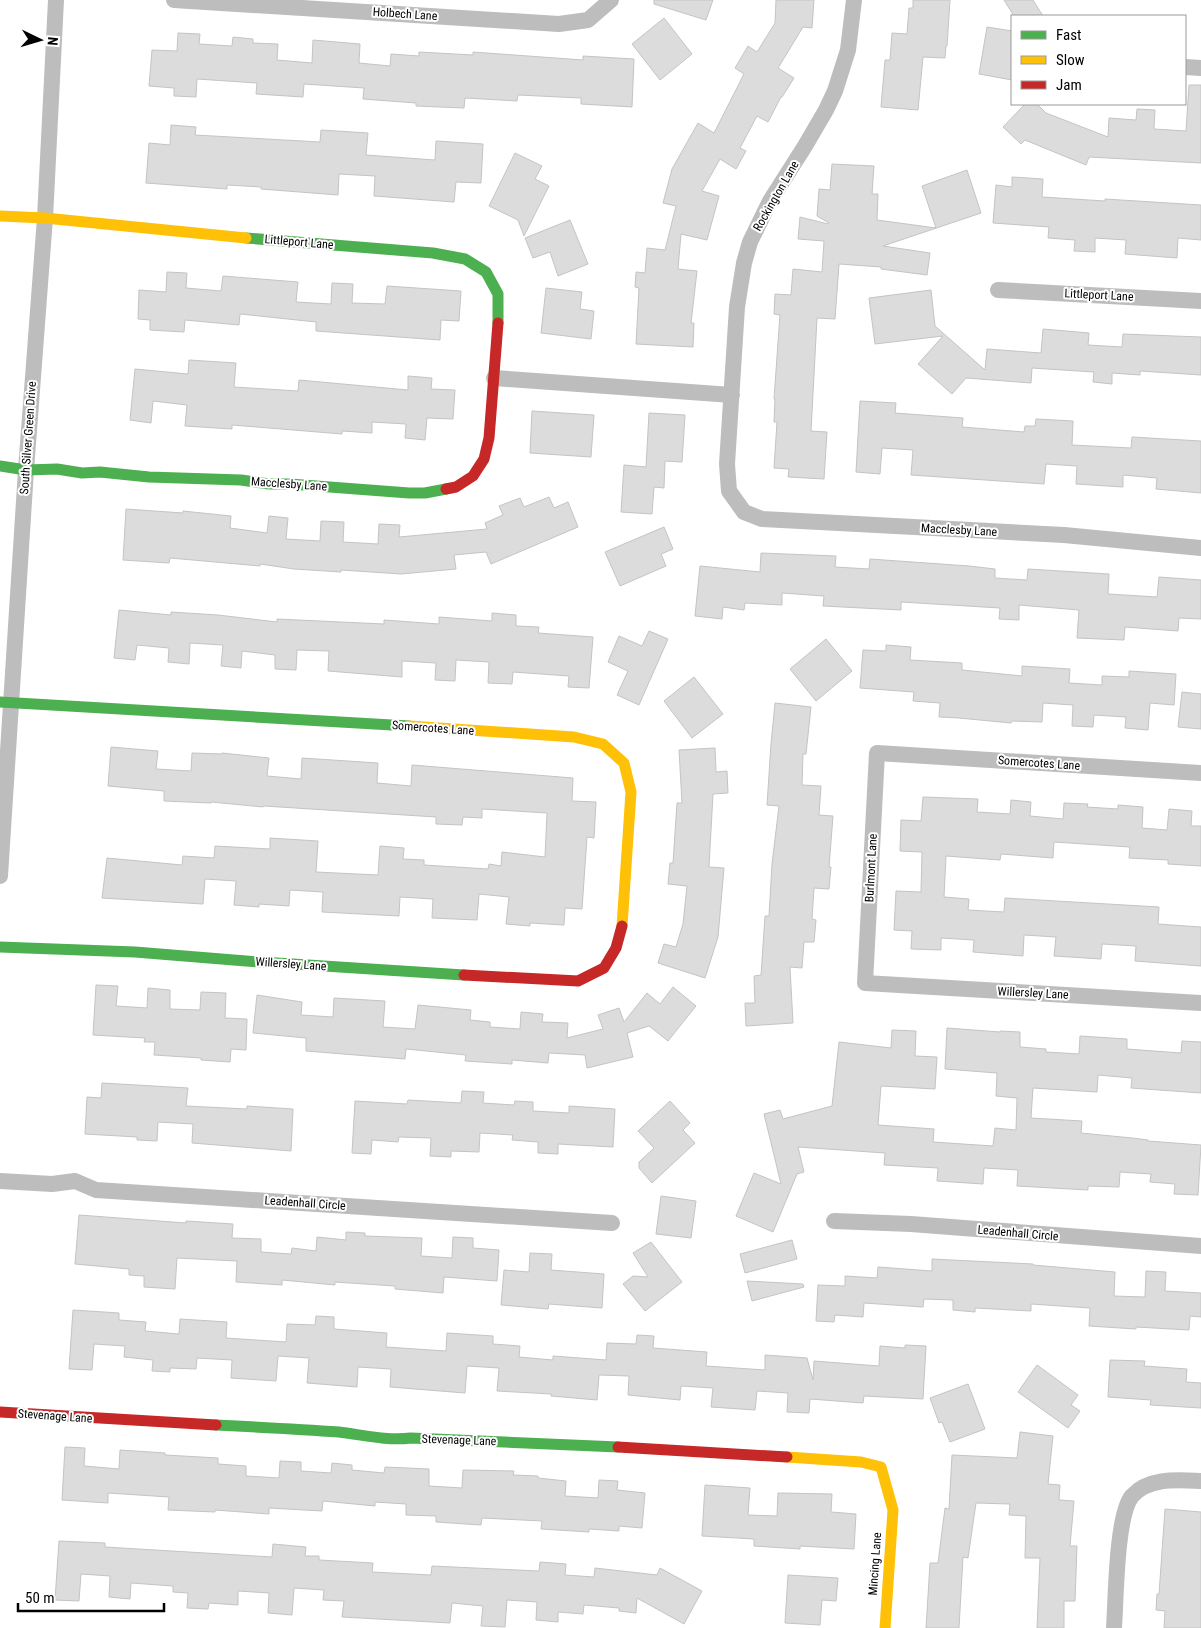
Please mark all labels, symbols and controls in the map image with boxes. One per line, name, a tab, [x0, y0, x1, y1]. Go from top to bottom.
street label: Holbech Lane	[372, 5, 438, 23]
north arrow	[15, 15, 65, 65]
legend	[1011, 15, 1186, 105]
text: Fast	[1056, 26, 1081, 44]
text: N	[45, 36, 61, 46]
text: Slow	[1056, 51, 1085, 69]
text: Jam	[1056, 76, 1082, 94]
street label: Rockington Lane	[750, 158, 802, 234]
street label: Littleport Lane	[264, 232, 334, 252]
street label: Littleport Lane	[1064, 286, 1134, 304]
street label: South Silver Green Drive	[17, 381, 39, 495]
street label: Macclesby Lane	[250, 474, 328, 494]
street label: Macclesby Lane	[921, 521, 998, 539]
street label: Somercotes Lane	[391, 718, 475, 738]
street label: Somercotes Lane	[997, 753, 1081, 773]
street label: Burlmont Lane	[862, 833, 880, 903]
street label: Willersley Lane	[255, 955, 327, 973]
street label: Willersley Lane	[997, 984, 1069, 1002]
street label: Leadenhall Circle	[264, 1193, 346, 1213]
street label: Leadenhall Circle	[977, 1222, 1059, 1244]
street label: Stevenage Lane	[17, 1406, 93, 1426]
street label: Stevenage Lane	[421, 1432, 497, 1448]
street label: Mincing Lane	[866, 1532, 884, 1596]
scale bar	[18, 1580, 164, 1612]
text: 50 m	[25, 1589, 55, 1607]

